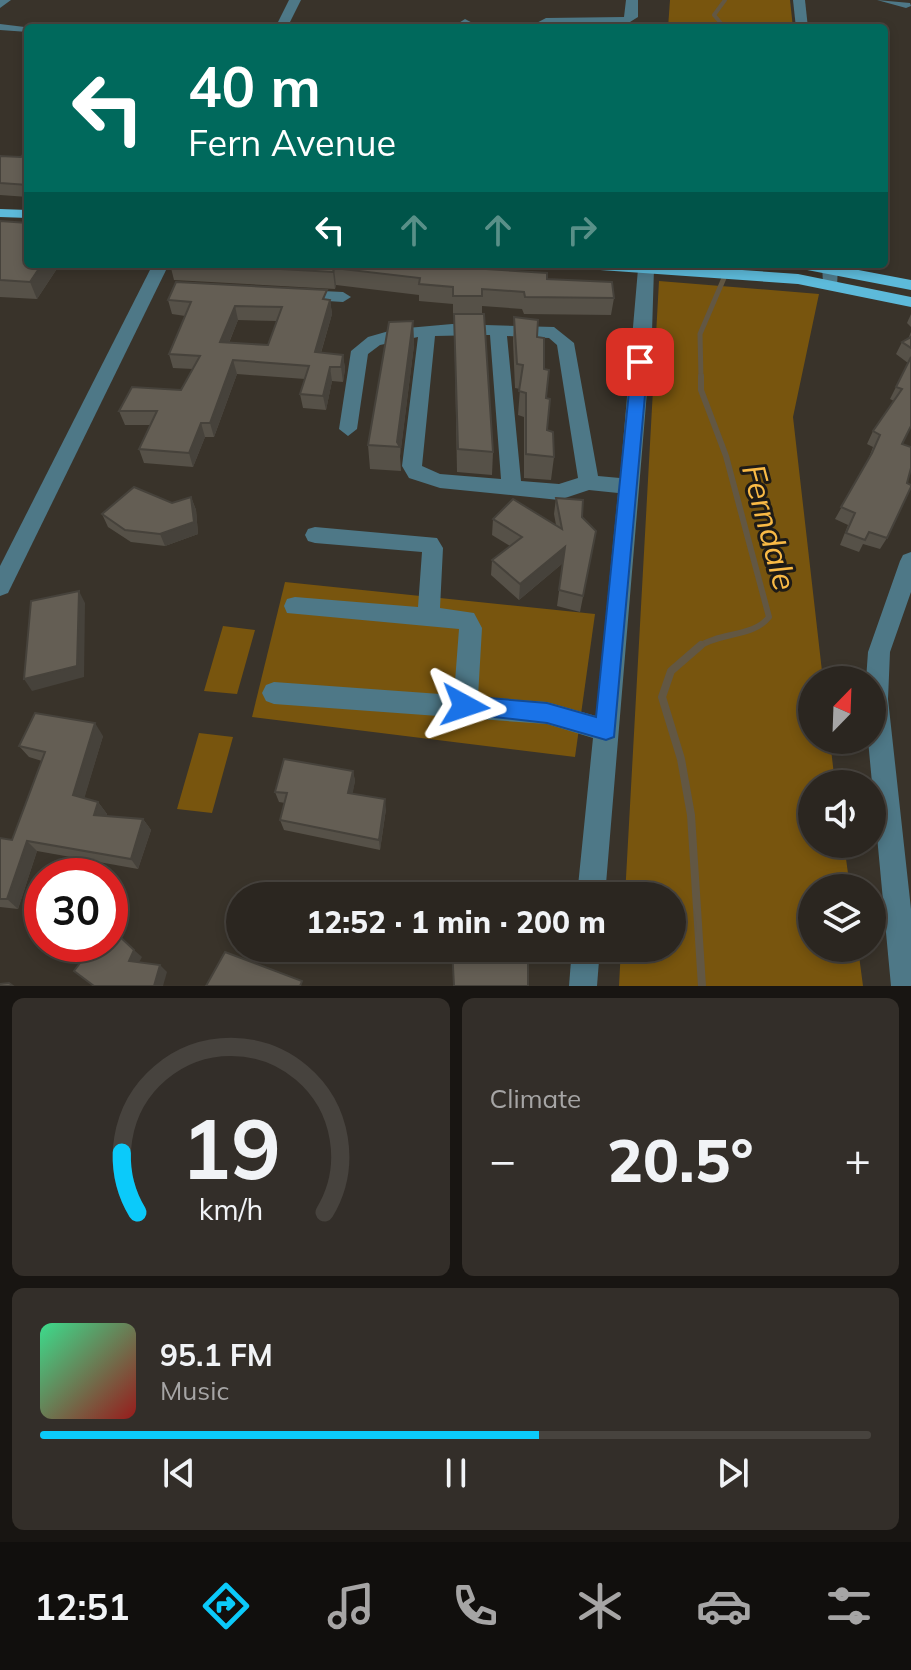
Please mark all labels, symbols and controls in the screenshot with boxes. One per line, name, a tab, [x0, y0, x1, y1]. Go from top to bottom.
text: 40 m	[188, 51, 321, 121]
icon: left	[56, 56, 160, 160]
text: Fern Avenue	[188, 120, 396, 165]
icon: left	[308, 208, 352, 252]
icon: ahead	[392, 208, 436, 252]
icon: ahead	[476, 208, 520, 252]
icon: right	[560, 208, 604, 252]
pin	[606, 328, 674, 396]
icon: arrive	[618, 340, 662, 384]
water label: Ferndale	[734, 460, 806, 594]
position arrow	[423, 664, 507, 748]
north arrow	[798, 666, 886, 754]
map controls	[798, 666, 886, 962]
button: sound	[798, 770, 886, 858]
speed limit sign: 30	[24, 858, 128, 962]
button: layers	[798, 874, 886, 962]
text: 12:52 · 1 min · 200 m	[306, 903, 606, 941]
text: Climate	[490, 1082, 581, 1115]
text: 19	[181, 1095, 281, 1200]
text: 20.5°	[607, 1122, 754, 1197]
text: −	[490, 1132, 516, 1187]
text: +	[845, 1132, 871, 1187]
text: km/h	[198, 1191, 263, 1227]
text: 95.1 FM	[160, 1336, 273, 1374]
text: Music	[160, 1374, 229, 1407]
icon: previous	[157, 1451, 201, 1495]
icon: pause	[434, 1451, 478, 1495]
icon: next	[711, 1451, 755, 1495]
icon: directions	[198, 1578, 254, 1634]
icon: music	[323, 1578, 379, 1634]
icon: phone	[447, 1578, 503, 1634]
icon: climate	[572, 1578, 628, 1634]
icon: car	[696, 1578, 752, 1634]
icon: filters	[821, 1578, 877, 1634]
text: 12:51	[34, 1584, 130, 1629]

